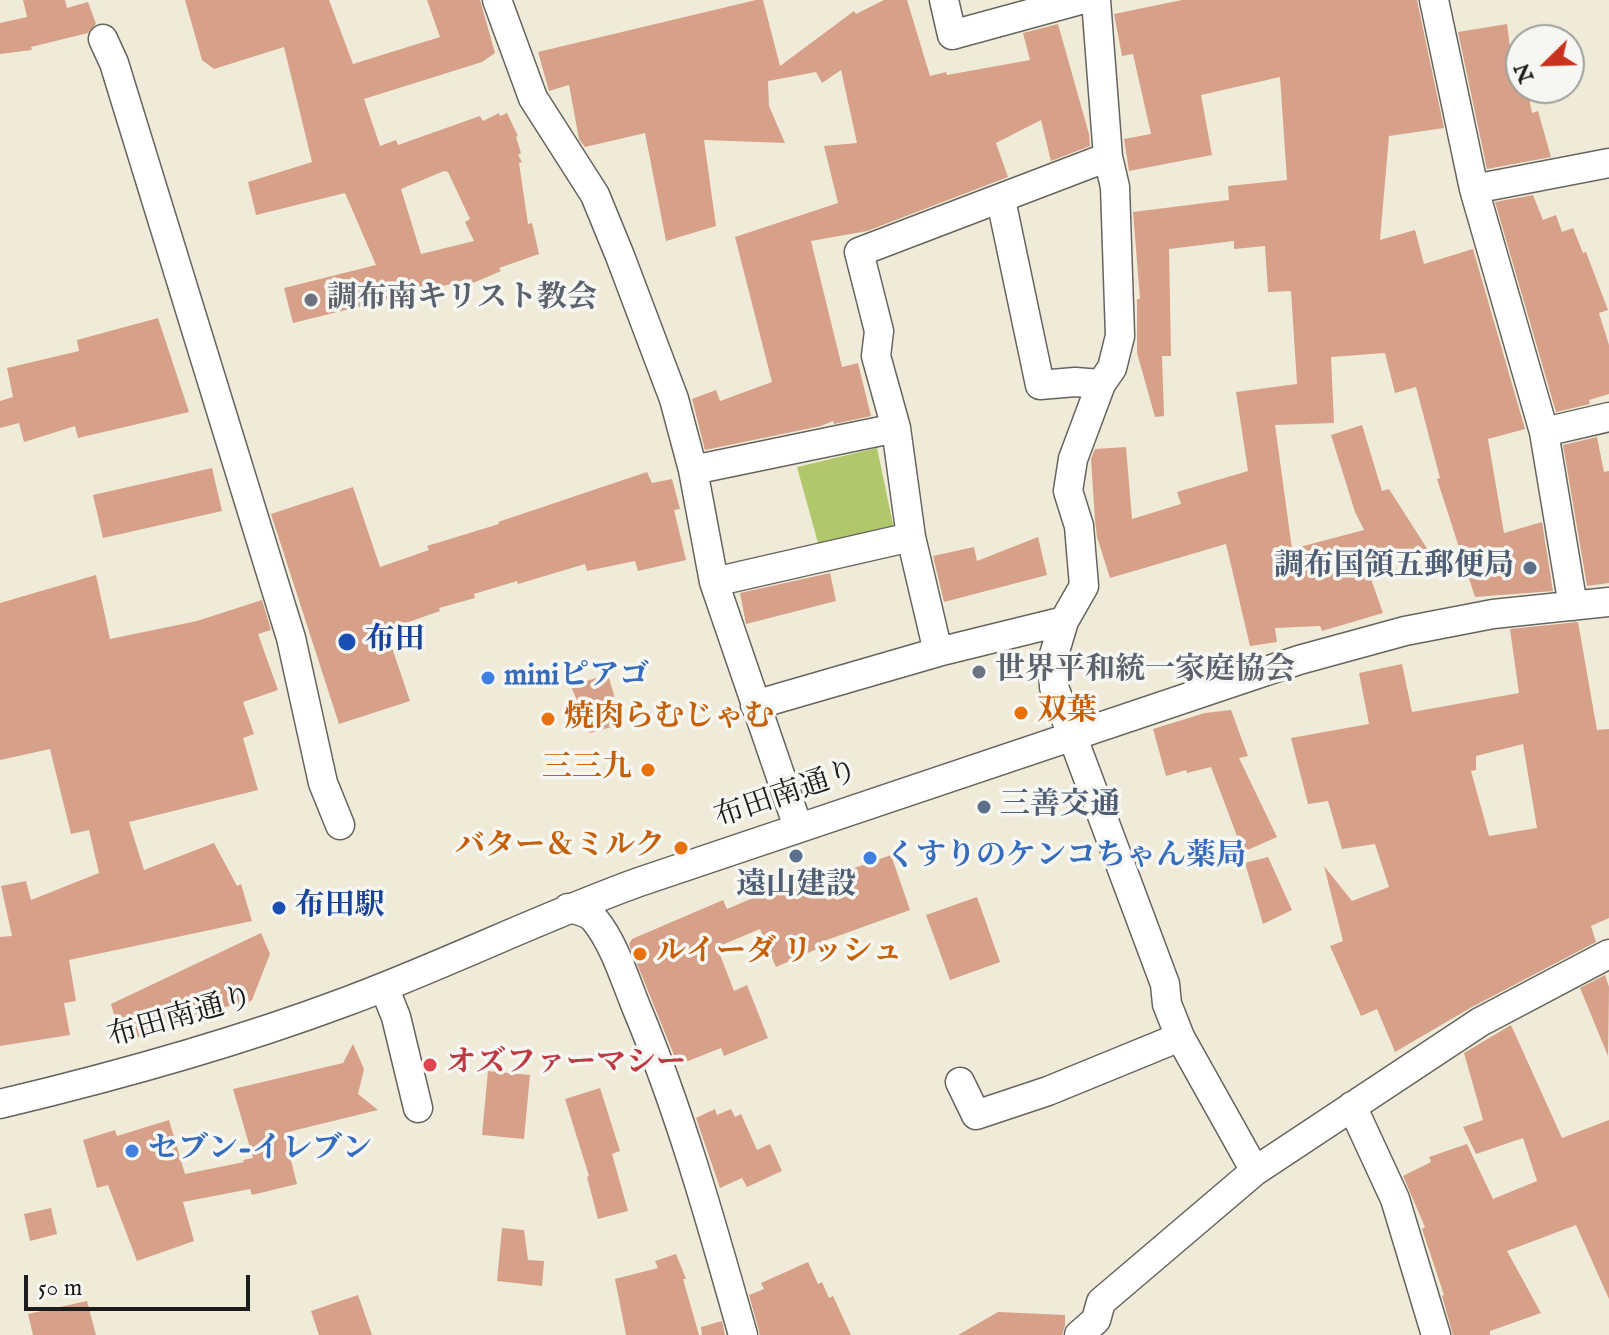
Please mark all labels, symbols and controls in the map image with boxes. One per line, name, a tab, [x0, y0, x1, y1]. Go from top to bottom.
north arrow	[1505, 24, 1585, 104]
text: N	[1508, 58, 1541, 87]
place label: 調布南キリスト教会	[327, 282, 597, 318]
marker: 調布南キリスト教会	[302, 291, 320, 309]
place label: 調布国領五郵便局	[1274, 550, 1514, 586]
marker: 調布国領五郵便局	[1521, 559, 1539, 577]
place label: 布田	[365, 624, 425, 660]
marker: 布田	[336, 631, 358, 653]
place label: 世界平和統一家庭協会	[995, 654, 1295, 690]
place label: miniピアゴ	[504, 660, 649, 696]
marker: 世界平和統一家庭協会	[970, 663, 988, 681]
marker: miniピアゴ	[479, 669, 497, 687]
place label: 双葉	[1037, 695, 1097, 731]
place label: 焼肉らむじゃむ	[564, 701, 774, 737]
marker: 双葉	[1012, 704, 1030, 722]
marker: 焼肉らむじゃむ	[539, 710, 557, 728]
place label: 三三九	[542, 752, 632, 788]
street label: 布田南通り	[710, 755, 864, 837]
marker: 三三九	[639, 761, 657, 779]
place label: 三善交通	[1000, 789, 1120, 825]
marker: 三善交通	[975, 798, 993, 816]
place label: バター＆ミルク	[455, 830, 665, 866]
marker: バター＆ミルク	[672, 839, 690, 857]
place label: くすりのケンコちゃん薬局	[886, 840, 1246, 876]
marker: 遠山建設	[787, 847, 805, 865]
marker: くすりのケンコちゃん薬局	[861, 849, 879, 867]
place label: 遠山建設	[736, 869, 856, 905]
place label: 布田駅	[295, 890, 385, 926]
marker: 布田駅	[270, 899, 288, 917]
place label: ルイーダ リッシュ	[656, 936, 903, 972]
marker: ルイーダ リッシュ	[631, 945, 649, 963]
street label: 布田南通り	[104, 981, 258, 1057]
place label: オズファーマシー	[446, 1047, 686, 1083]
marker: オズファーマシー	[421, 1056, 439, 1074]
place label: セブン-イレブン	[148, 1133, 372, 1169]
marker: セブン-イレブン	[123, 1142, 141, 1160]
scale bar	[28, 1259, 254, 1309]
text: 50 m	[38, 1273, 82, 1304]

